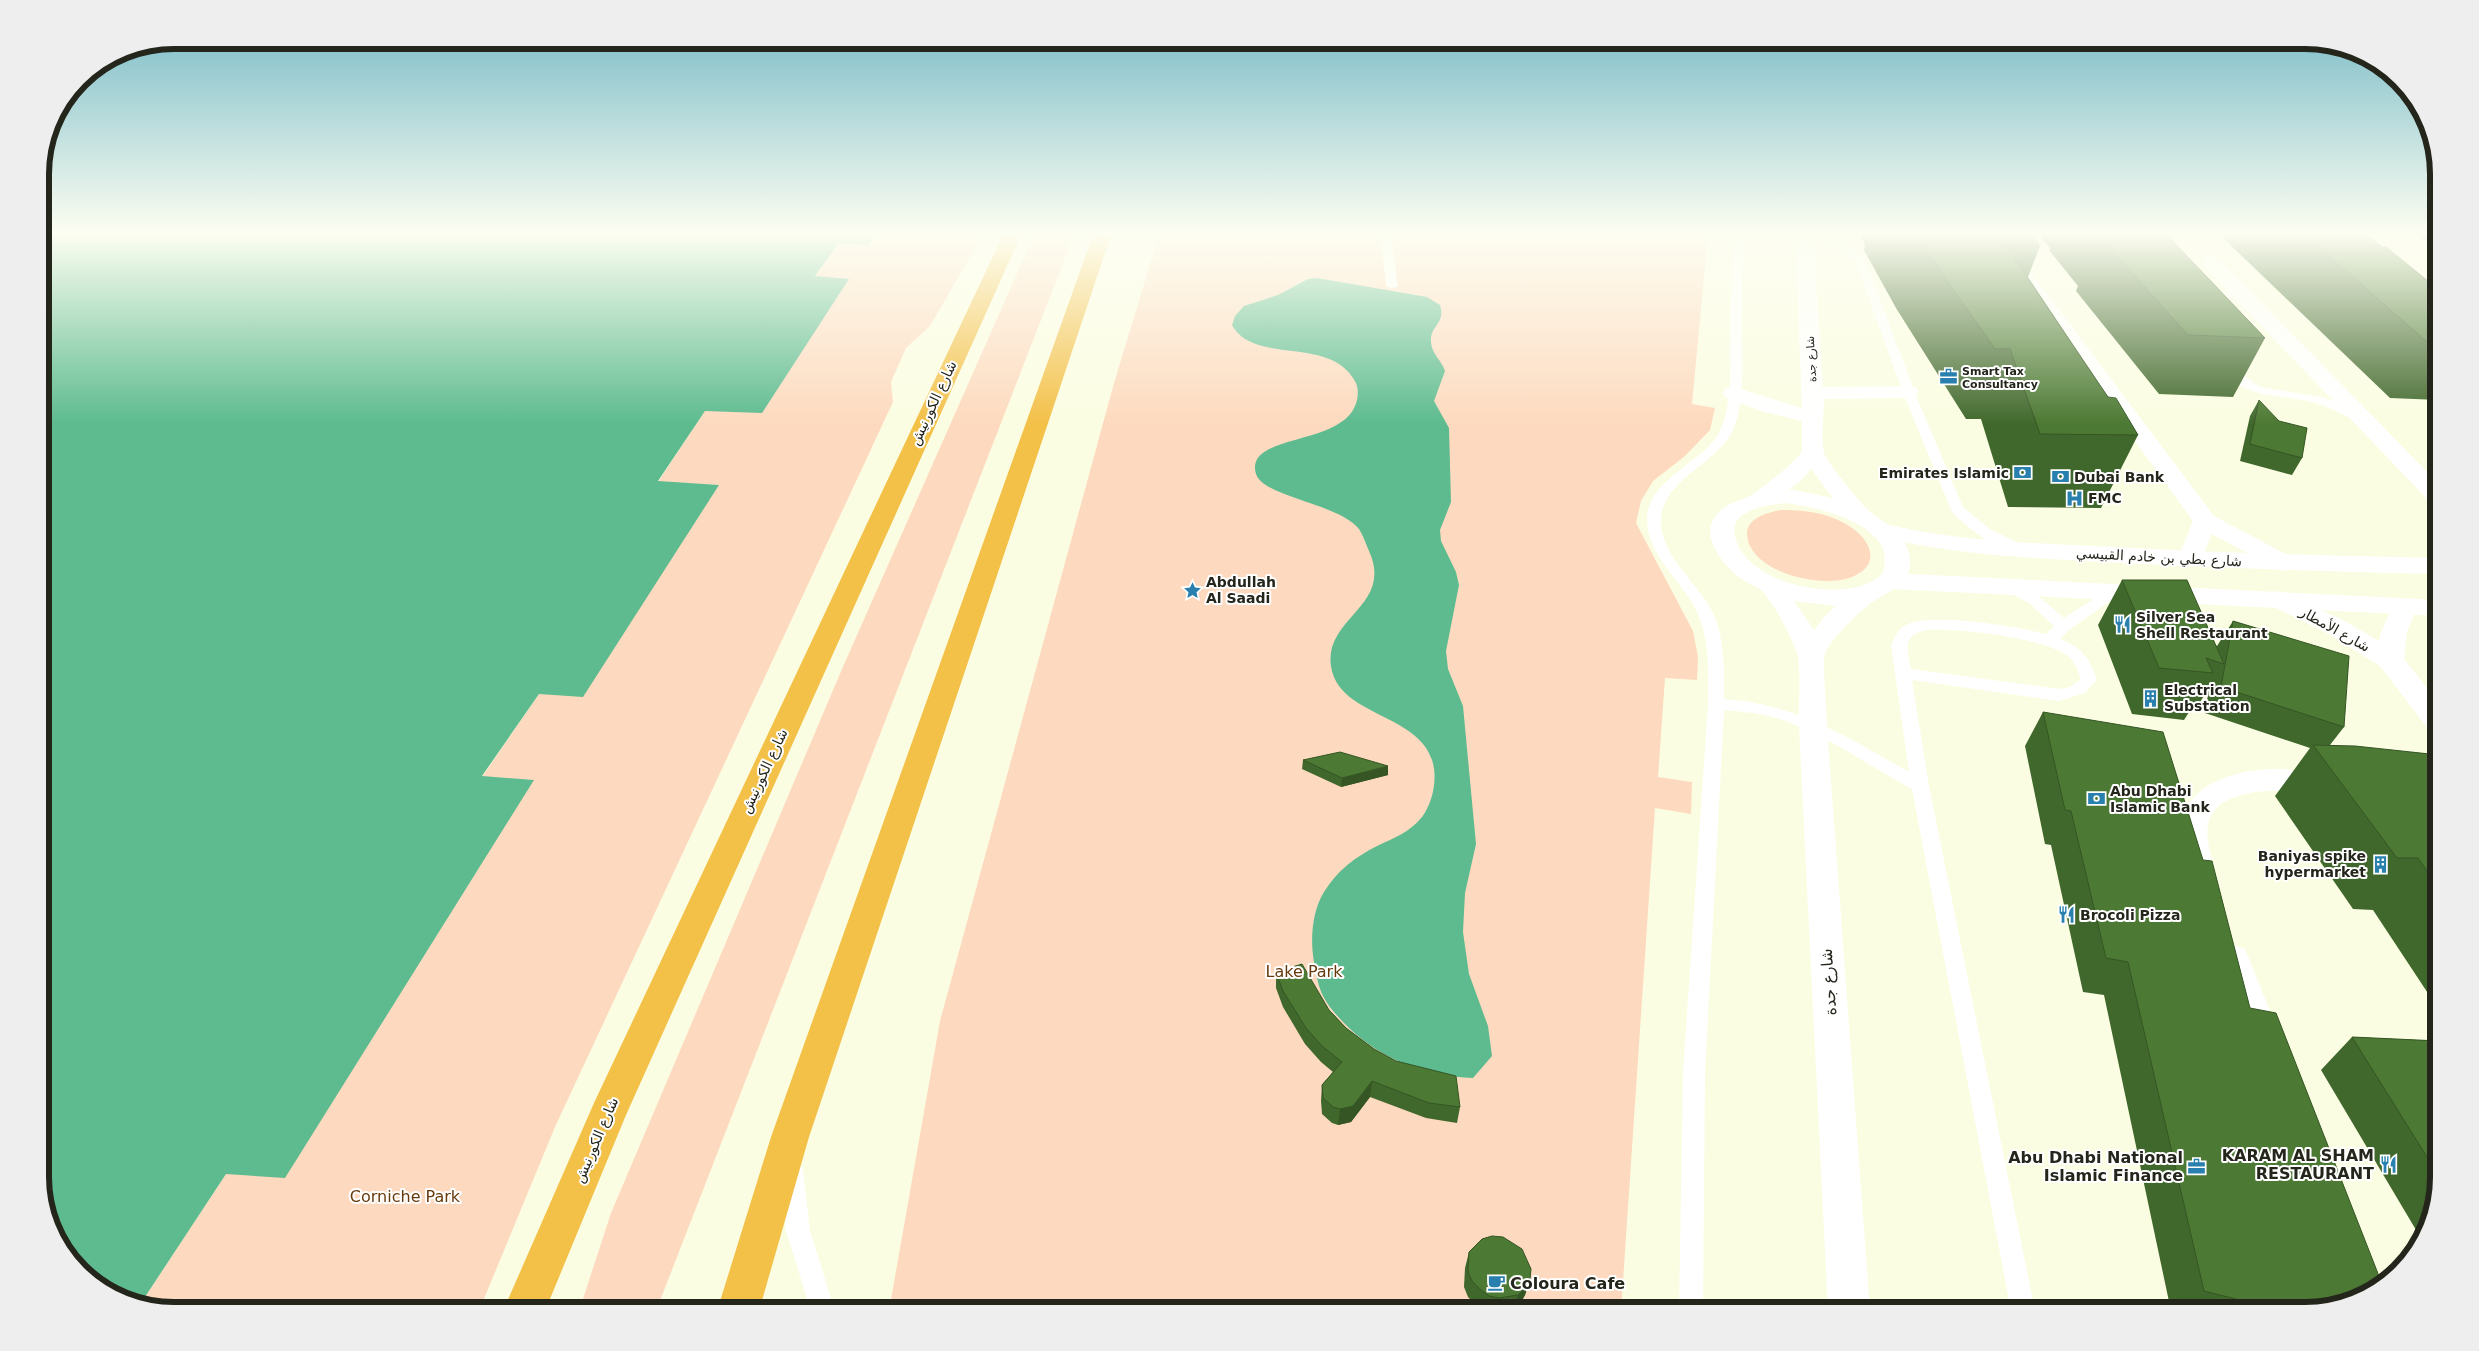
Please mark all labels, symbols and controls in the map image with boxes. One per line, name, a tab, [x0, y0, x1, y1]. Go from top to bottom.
street label: شارع جدة	[1804, 336, 1819, 382]
street label: شارع الكورنيش	[906, 358, 960, 448]
place label: Smart Tax Consultancy	[1962, 365, 2038, 391]
office icon: Smart Tax Consultancy	[1938, 367, 1958, 387]
bank icon: Emirates Islamic	[2013, 463, 2033, 483]
place label: Emirates Islamic	[1879, 465, 2009, 481]
bank icon: Dubai Bank	[2050, 467, 2070, 487]
place label: Dubai Bank	[2074, 469, 2165, 485]
hospital icon: FMC	[2064, 488, 2084, 508]
place label: FMC	[2088, 490, 2122, 506]
street label: شارع بطي بن خادم القبيسي	[2076, 545, 2242, 570]
place label: Abdullah Al Saadi	[1206, 574, 1276, 606]
place icon: Abdullah Al Saadi	[1182, 580, 1202, 600]
street label: شارع الأمطار	[2296, 602, 2373, 656]
place label: Silver Sea Shell Restaurant	[2136, 609, 2268, 641]
restaurant icon: Silver Sea Shell Restaurant	[2112, 615, 2132, 635]
place label: Electrical Substation	[2164, 682, 2250, 714]
building icon: Electrical Substation	[2140, 688, 2160, 708]
street label: شارع الكورنيش	[737, 726, 791, 816]
place label: Abu Dhabi Islamic Bank	[2110, 783, 2210, 815]
bank icon: Abu Dhabi Islamic Bank	[2086, 789, 2106, 809]
place label: Baniyas spike hypermarket	[2258, 848, 2366, 880]
building icon: Baniyas spike hypermarket	[2370, 854, 2390, 874]
restaurant icon: Brocoli Pizza	[2056, 905, 2076, 925]
place label: Brocoli Pizza	[2080, 907, 2180, 923]
street label: شارع جدة	[1817, 948, 1841, 1016]
park label: Lake Park	[1266, 962, 1343, 981]
street label: شارع الكورنيش	[571, 1095, 622, 1186]
place label: KARAM AL SHAM RESTAURANT	[2222, 1146, 2374, 1183]
place label: Abu Dhabi National Islamic Finance	[2008, 1148, 2183, 1185]
restaurant icon: KARAM AL SHAM RESTAURANT	[2378, 1154, 2398, 1174]
office icon: Abu Dhabi National Islamic Finance	[2187, 1156, 2207, 1176]
park label: Corniche Park	[350, 1187, 461, 1206]
cafe icon: Coloura Cafe	[1486, 1273, 1506, 1293]
place label: Coloura Cafe	[1510, 1274, 1625, 1293]

